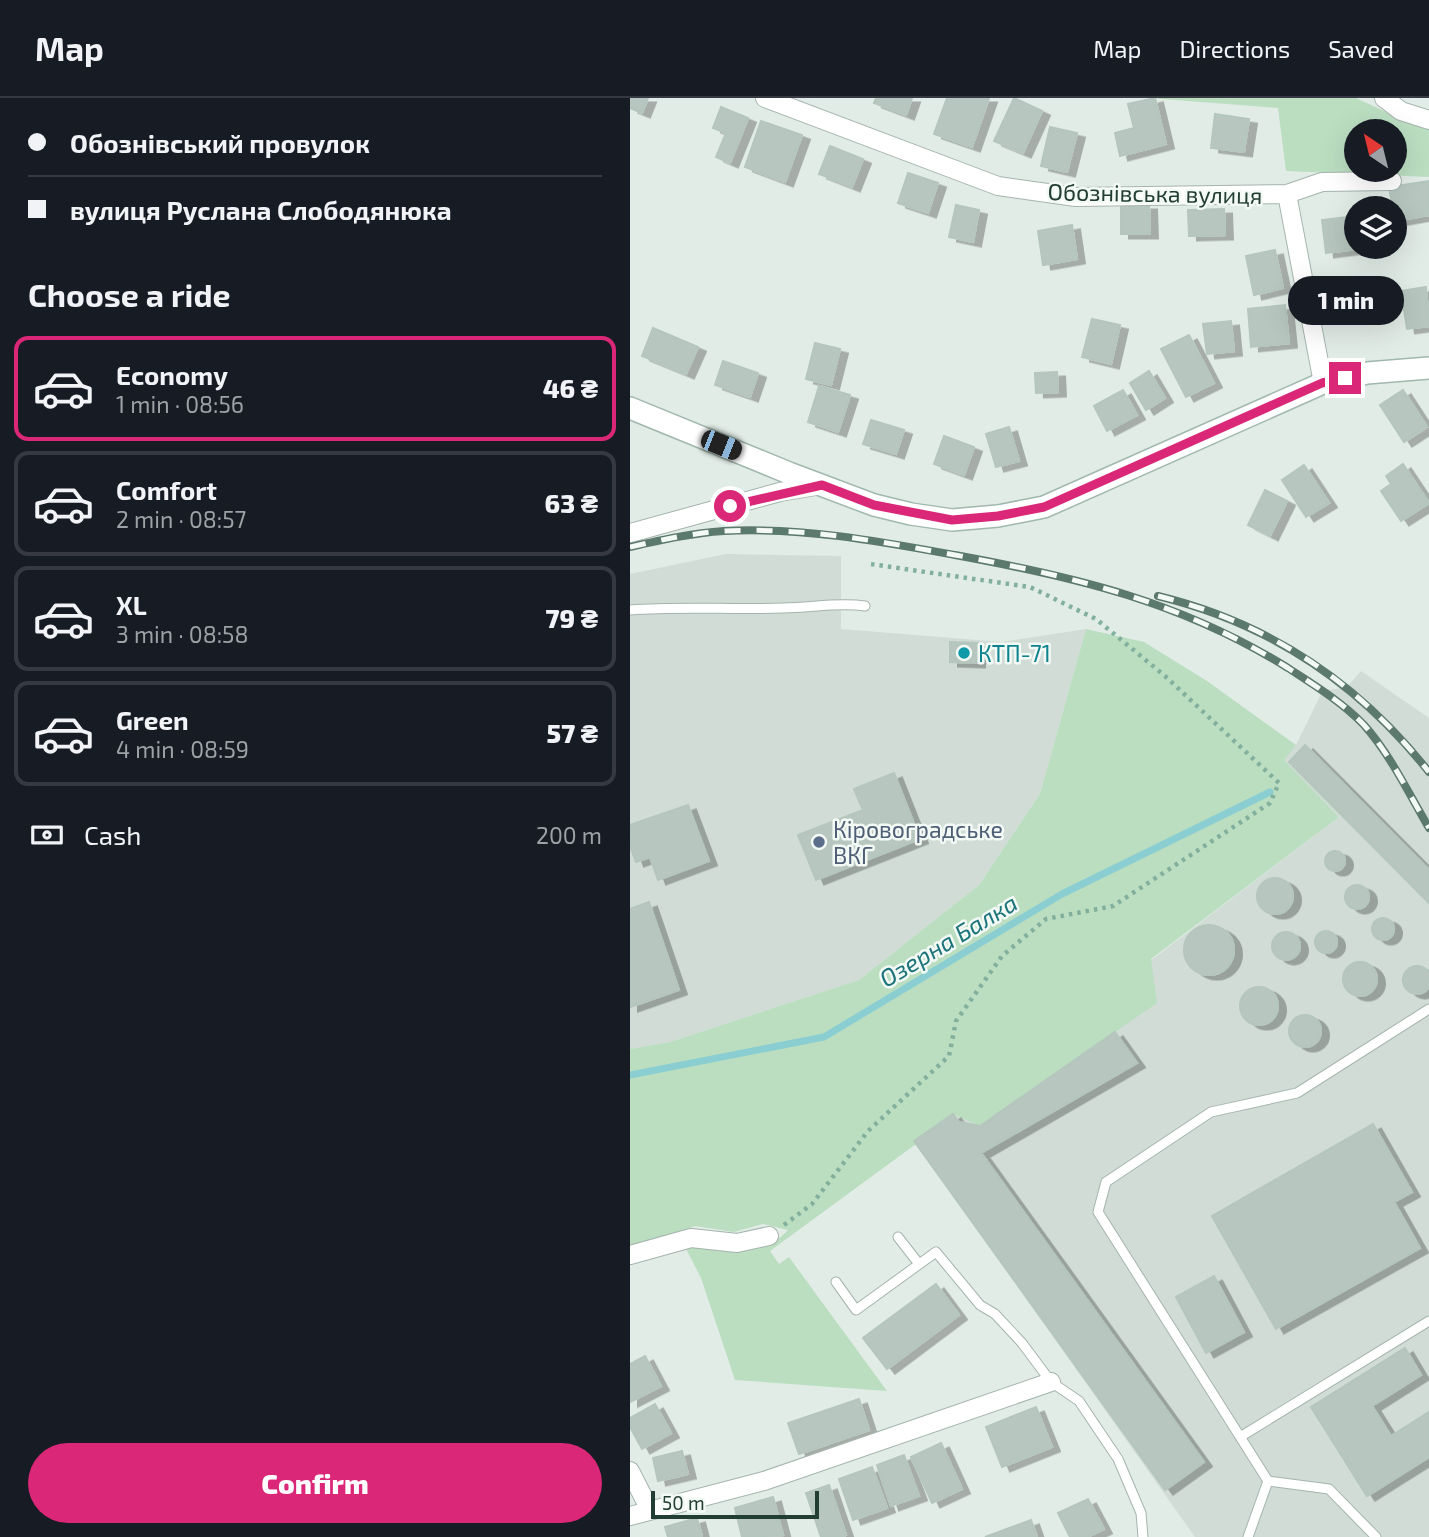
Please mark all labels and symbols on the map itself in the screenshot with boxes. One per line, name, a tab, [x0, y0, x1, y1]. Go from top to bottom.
north arrow	[1344, 119, 1407, 182]
street label: Обознівська вулиця	[1047, 177, 1263, 210]
callout: 1 min	[1287, 276, 1403, 326]
route end	[1329, 362, 1361, 394]
car	[698, 427, 745, 463]
route start	[714, 490, 746, 522]
place label: КТП-71	[978, 639, 1051, 667]
marker: КТП-71	[956, 645, 972, 661]
place label: Кіровоградське ВКГ	[833, 815, 1003, 869]
marker: Кіровоградське ВКГ	[811, 834, 827, 850]
water label: Озерна Балка	[874, 887, 1022, 993]
scale bar	[651, 1488, 819, 1520]

